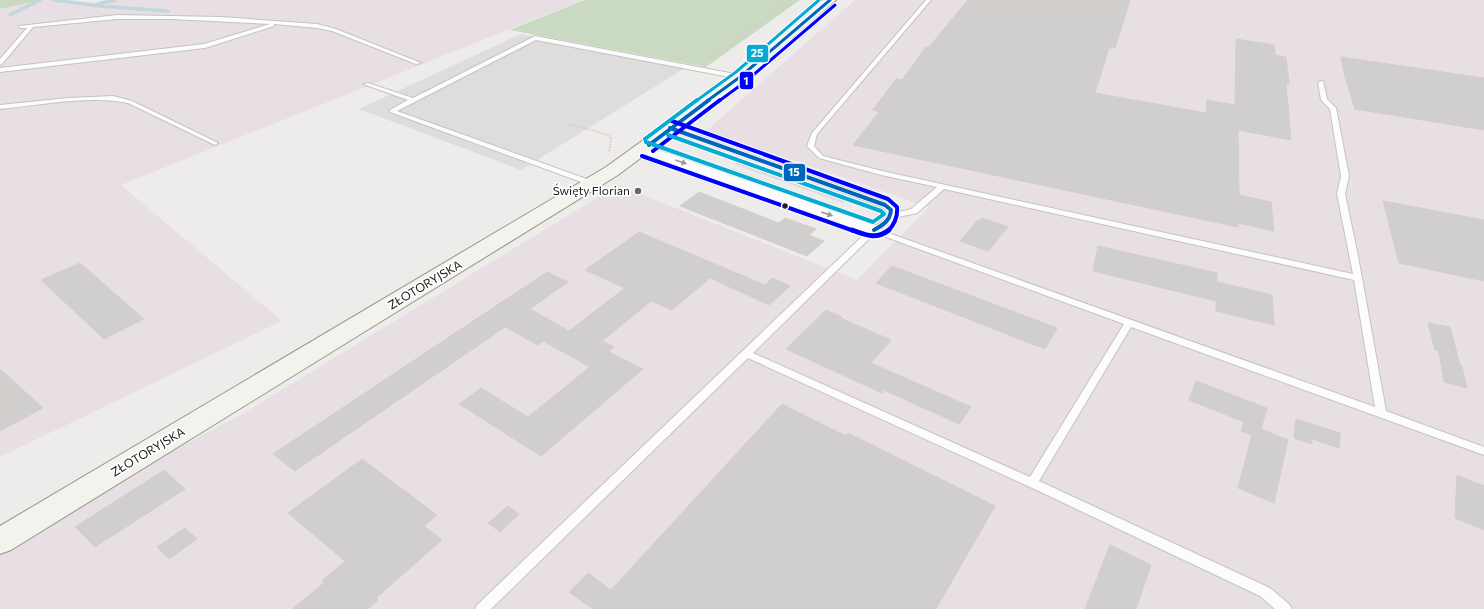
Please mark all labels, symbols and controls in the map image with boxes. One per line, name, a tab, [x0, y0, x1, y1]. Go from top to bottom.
line badge: 25	[746, 44, 769, 63]
text: 25	[751, 46, 763, 59]
line badge: 1	[739, 71, 754, 90]
text: 1	[744, 74, 749, 87]
one-way arrow	[675, 159, 687, 165]
line badge: 15	[783, 163, 806, 182]
text: 15	[788, 165, 800, 178]
place label: Święty Florian	[553, 183, 630, 197]
marker: Święty Florian	[633, 186, 643, 196]
unlabelled marker	[780, 201, 790, 211]
one-way arrow	[821, 211, 833, 217]
street label: ZŁOTORYJSKA	[385, 257, 464, 313]
street label: ZŁOTORYJSKA	[108, 424, 187, 480]

